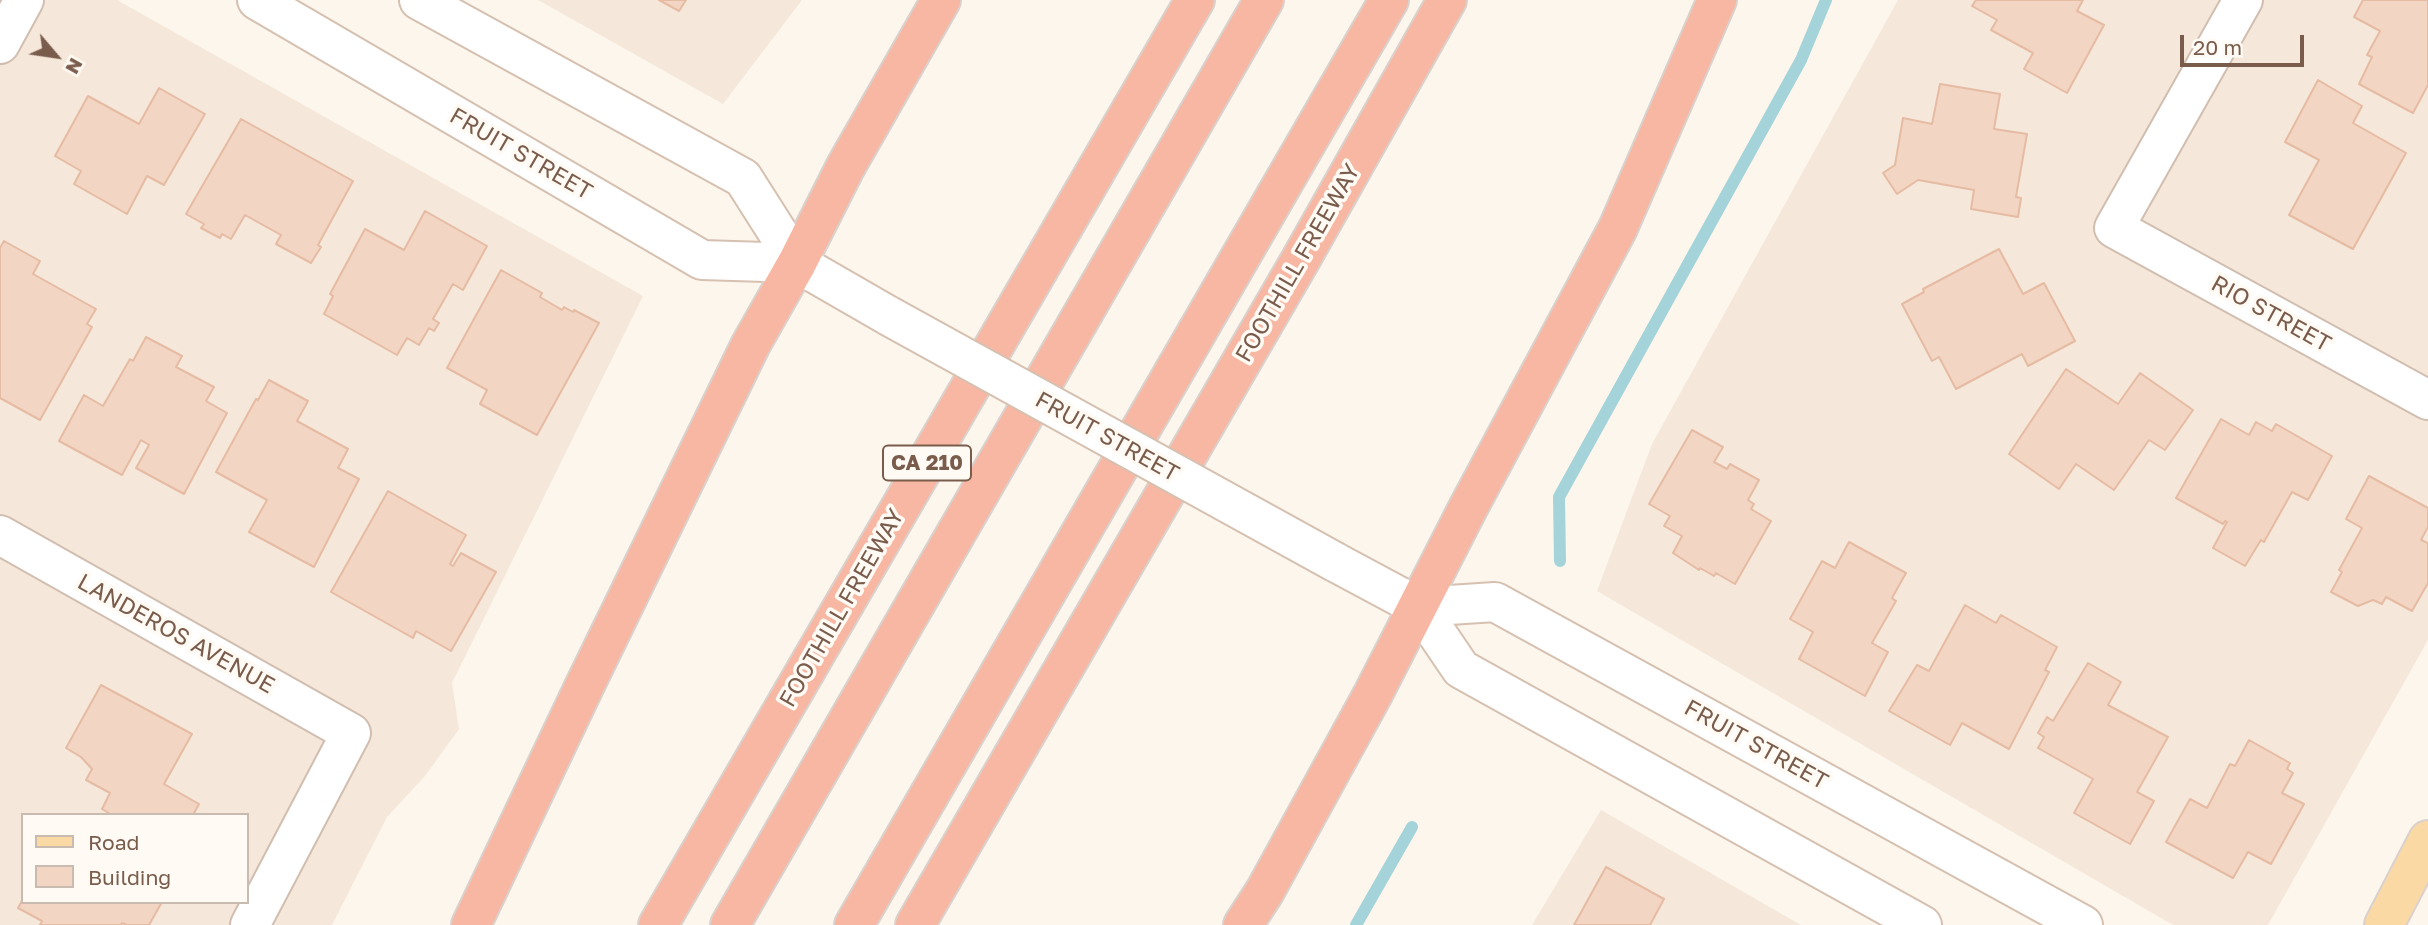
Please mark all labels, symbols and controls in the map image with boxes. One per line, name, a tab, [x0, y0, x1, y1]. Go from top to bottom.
north arrow	[21, 21, 91, 91]
scale bar	[2183, 21, 2307, 65]
text: 20 m	[2193, 34, 2242, 60]
text: N	[61, 55, 88, 78]
street label: FRUIT STREET	[445, 102, 597, 206]
street label: FOOTHILL FREEWAY	[1230, 159, 1366, 367]
street label: RIO STREET	[2206, 270, 2336, 358]
street label: FRUIT STREET	[1030, 386, 1184, 488]
road number: CA 210	[883, 446, 971, 480]
street label: FOOTHILL FREEWAY	[774, 504, 910, 712]
street label: LANDEROS AVENUE	[73, 568, 279, 700]
street label: FRUIT STREET	[1679, 694, 1833, 796]
legend	[21, 813, 248, 904]
text: Road	[88, 829, 139, 855]
text: Building	[88, 864, 171, 890]

